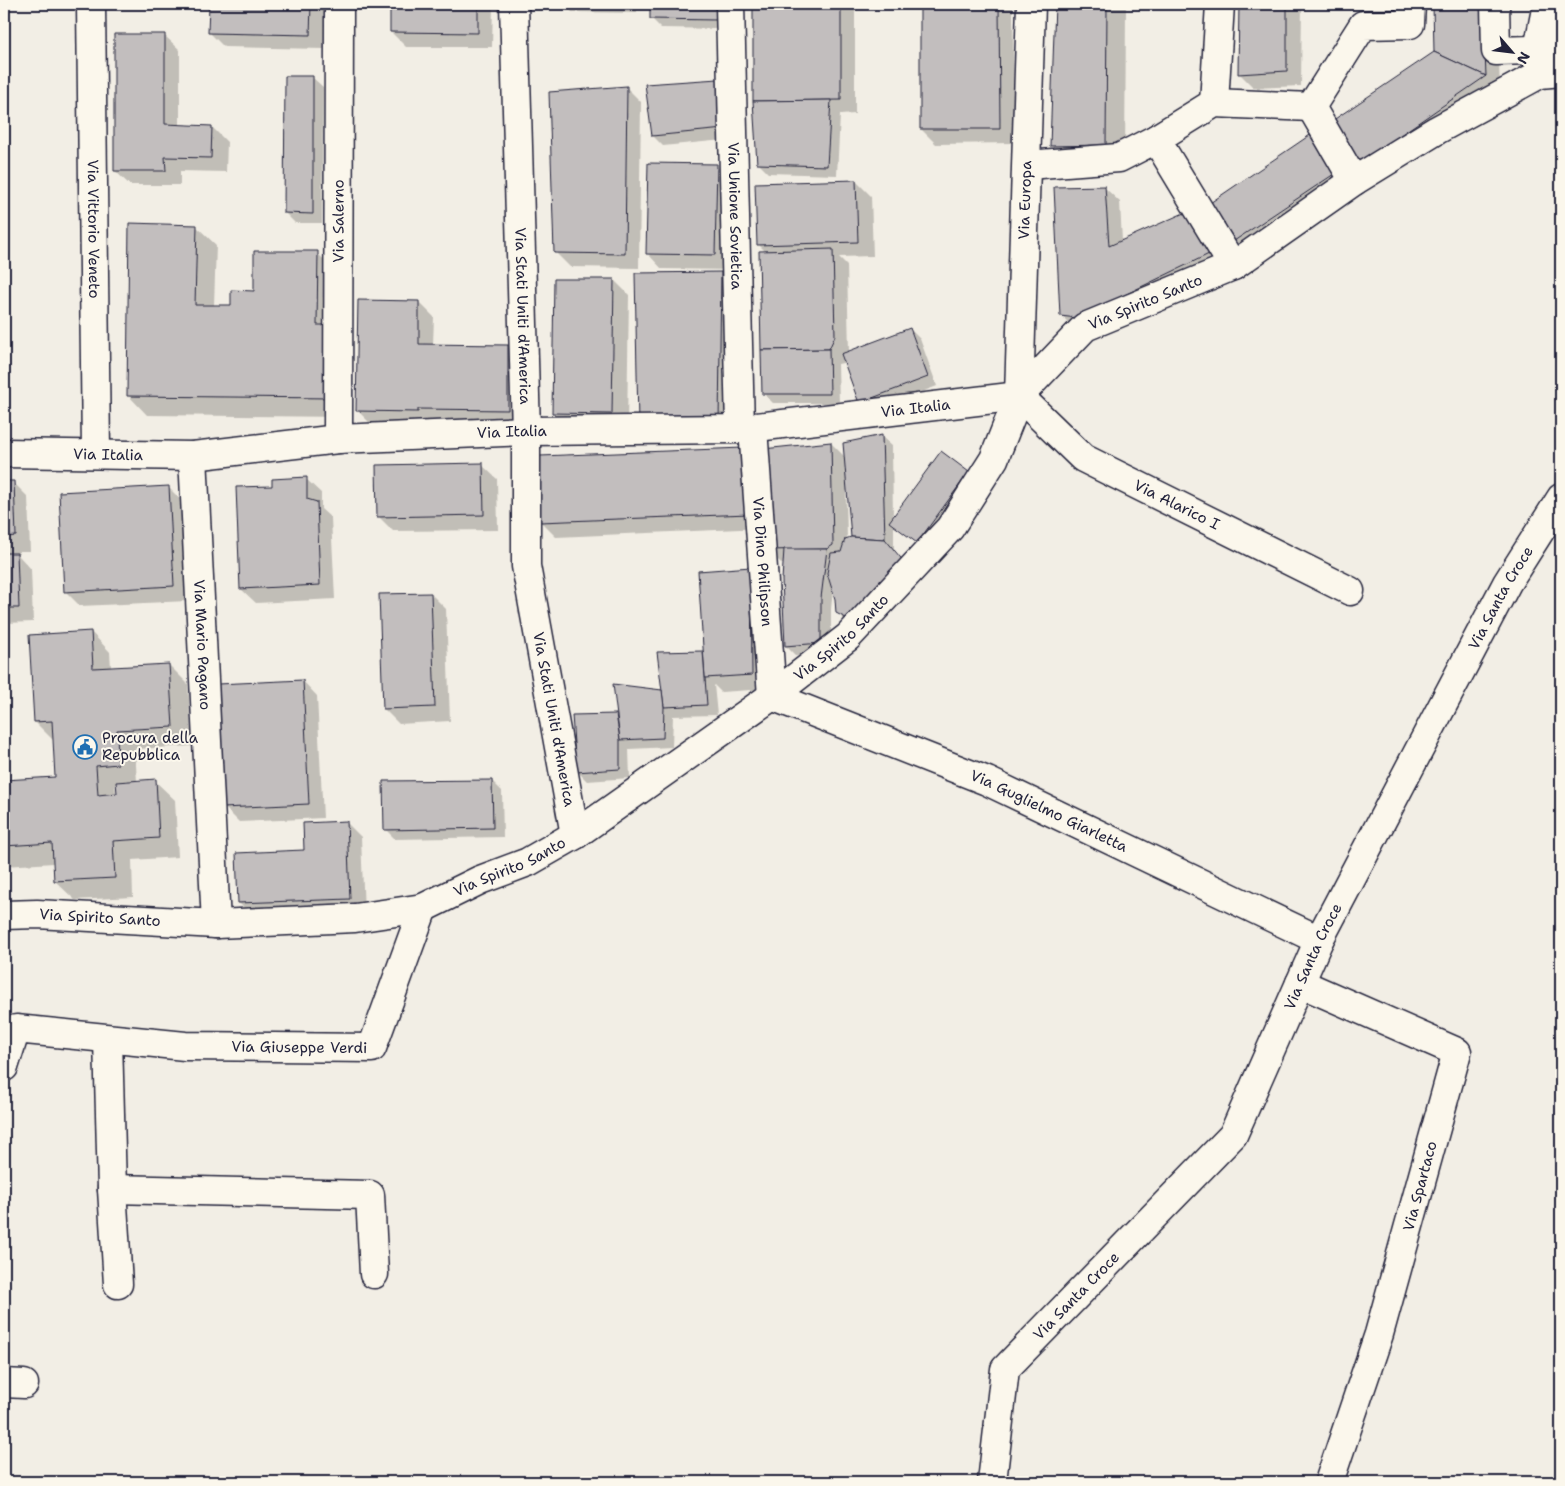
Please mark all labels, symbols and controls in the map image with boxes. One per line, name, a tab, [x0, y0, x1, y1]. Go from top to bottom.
north arrow	[1488, 28, 1538, 78]
text: N	[1513, 49, 1534, 67]
street label: Via Unione Sovietica	[723, 142, 747, 291]
street label: Via Vittorio Veneto	[83, 159, 104, 299]
street label: Via Europa	[1014, 160, 1036, 240]
street label: Via Salerno	[328, 179, 349, 263]
street label: Via Stati Uniti d'America	[510, 227, 535, 405]
street label: Via Spirito Santo	[1085, 270, 1205, 335]
street label: Via Italia	[880, 394, 952, 422]
street label: Via Italia	[476, 421, 548, 443]
street label: Via Italia	[73, 444, 144, 465]
street label: Via Alarico I	[1131, 475, 1223, 535]
street label: Via Dino Philipson	[748, 496, 777, 627]
street label: Via Santa Croce	[1464, 542, 1538, 653]
street label: Via Mario Pagano	[189, 579, 215, 711]
street label: Via Spirito Santo	[790, 590, 893, 686]
street label: Via Stati Uniti d'America	[528, 630, 580, 809]
place label: Procura della Repubblica	[102, 728, 199, 765]
public building icon: Procura della Repubblica	[72, 734, 98, 760]
street label: Via Guglielmo Giarletta	[967, 765, 1131, 857]
street label: Via Spirito Santo	[450, 832, 569, 902]
street label: Via Santa Croce	[1279, 900, 1347, 1013]
street label: Via Spirito Santo	[39, 904, 161, 931]
street label: Via Giuseppe Verdi	[231, 1036, 367, 1058]
street label: Via Spartaco	[1398, 1139, 1442, 1233]
street label: Via Santa Croce	[1029, 1247, 1124, 1344]

